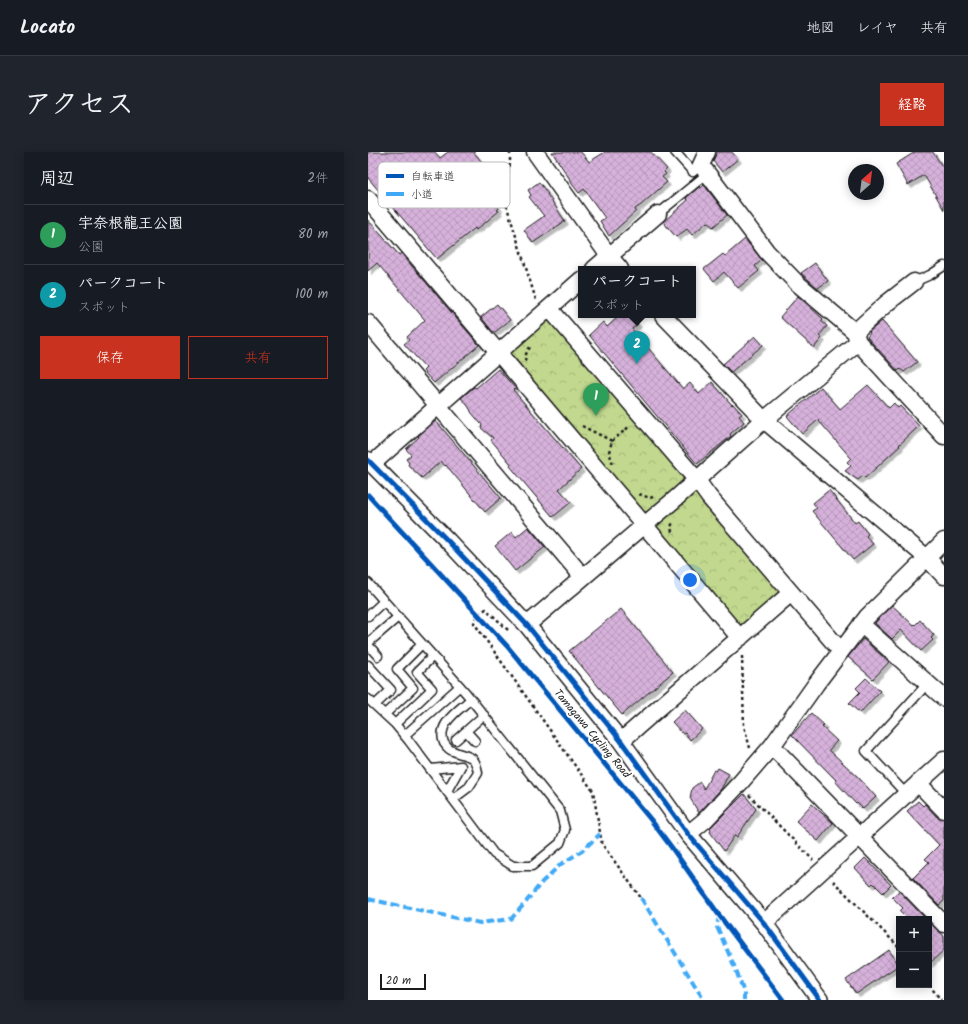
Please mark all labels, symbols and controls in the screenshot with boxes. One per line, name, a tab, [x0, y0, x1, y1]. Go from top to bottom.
text: Locato	[20, 13, 75, 43]
text: 地図	[807, 17, 835, 39]
text: レイヤ	[857, 17, 898, 39]
text: 共有	[920, 17, 948, 39]
text: アクセス	[24, 83, 134, 128]
button: 経路	[880, 83, 944, 126]
legend	[378, 162, 510, 208]
north arrow	[848, 164, 884, 200]
text: 周辺	[40, 166, 74, 193]
text: 2件	[307, 168, 328, 189]
text: 自転車道	[411, 168, 455, 186]
text: 小道	[411, 186, 433, 204]
text: 宇奈根龍王公園	[78, 212, 183, 236]
text: 1	[51, 224, 55, 245]
text: 80 m	[298, 224, 328, 245]
text: 公園	[78, 237, 104, 258]
popup	[578, 266, 696, 318]
text: パークコート	[592, 270, 682, 294]
text: パークコート	[78, 272, 168, 296]
text: 2	[49, 284, 57, 305]
text: 100 m	[295, 284, 328, 305]
text: スポット	[592, 295, 644, 316]
text: スポット	[78, 297, 130, 318]
pin: 2	[624, 331, 650, 364]
button: 保存	[40, 336, 180, 379]
button: 共有	[188, 336, 328, 379]
pin: 1	[583, 383, 609, 416]
your location	[680, 570, 700, 590]
street label: Tamagawa Cycling Road	[549, 685, 635, 783]
map controls	[896, 916, 932, 988]
button: +	[896, 916, 932, 952]
button: −	[896, 952, 932, 988]
scale bar	[380, 972, 426, 991]
text: 20 m	[386, 972, 411, 990]

